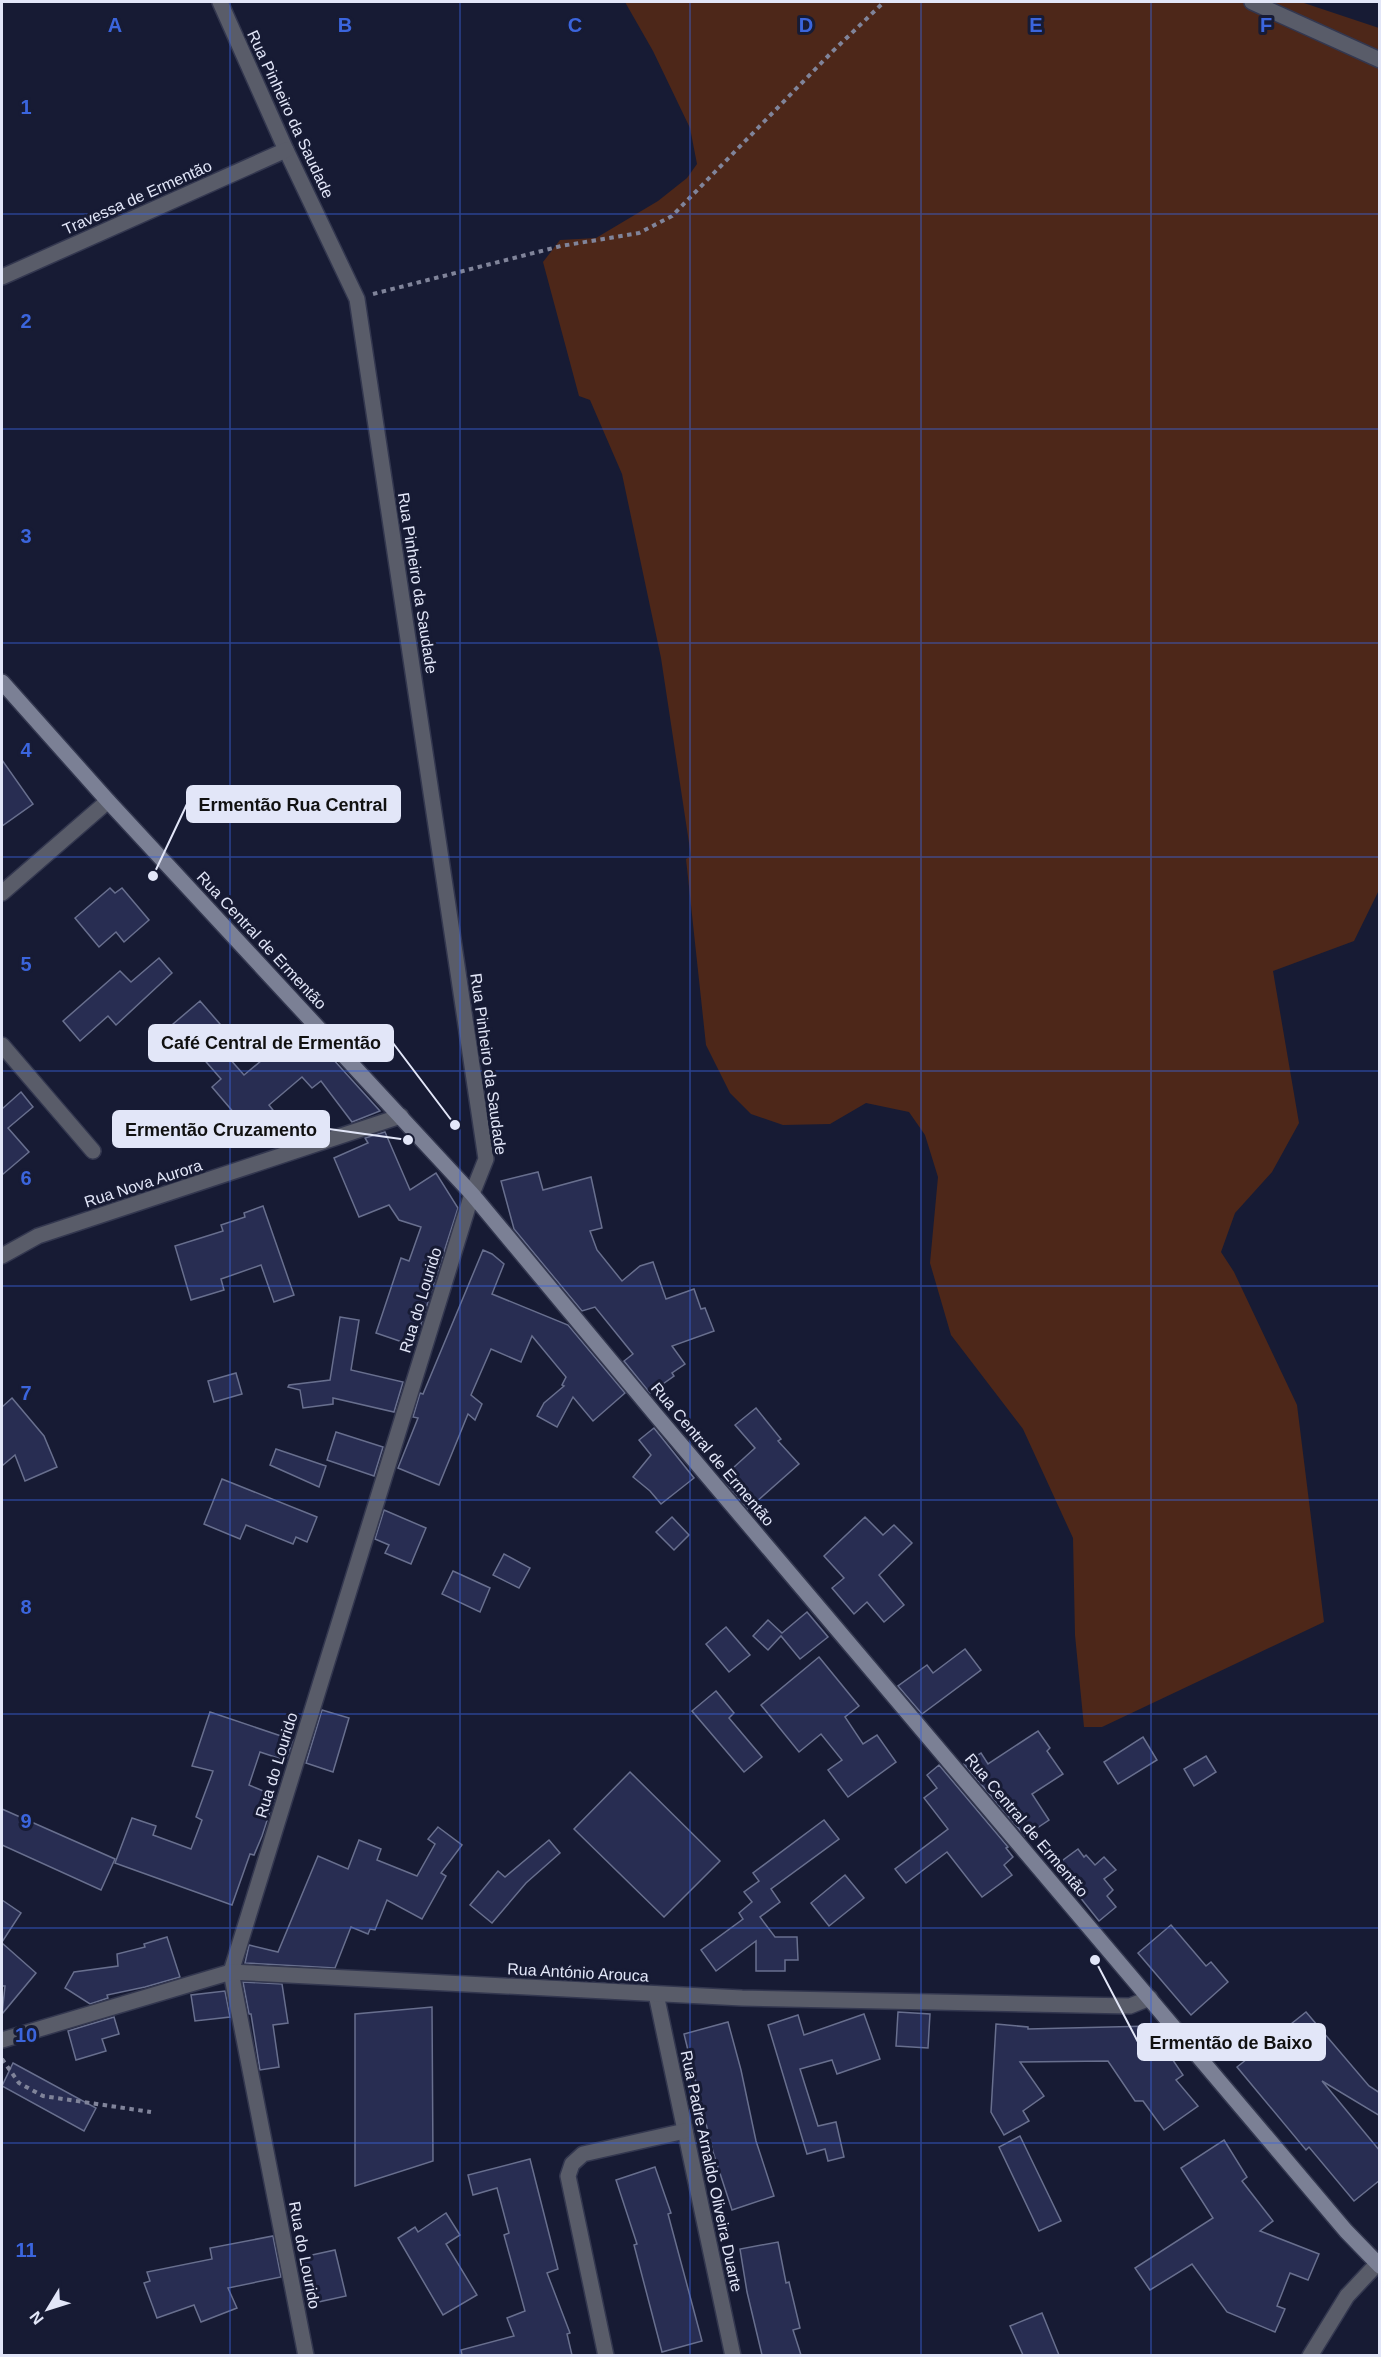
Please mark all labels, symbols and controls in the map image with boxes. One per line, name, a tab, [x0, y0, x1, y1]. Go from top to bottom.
text: A	[108, 14, 122, 36]
text: B	[338, 14, 352, 36]
text: C	[568, 14, 582, 36]
text: D	[799, 14, 813, 36]
text: E	[1029, 14, 1043, 36]
text: F	[1260, 14, 1272, 36]
street label: Rua Pinheiro da Saudade	[244, 28, 337, 201]
text: 1	[20, 96, 32, 118]
street label: Travessa de Ermentão	[60, 157, 214, 238]
text: 2	[20, 310, 32, 332]
street label: Rua Pinheiro da Saudade	[395, 491, 440, 675]
text: 3	[20, 525, 32, 547]
text: 4	[20, 739, 32, 761]
callout: Ermentão Rua Central	[187, 786, 400, 822]
text: Ermentão Rua Central	[198, 795, 388, 815]
street label: Rua Central de Ermentão	[194, 868, 330, 1013]
text: 5	[20, 953, 32, 975]
street label: Rua Pinheiro da Saudade	[467, 972, 510, 1156]
callout: Café Central de Ermentão	[149, 1025, 393, 1061]
text: Café Central de Ermentão	[161, 1033, 381, 1053]
callout: Ermentão Cruzamento	[113, 1111, 329, 1147]
text: Ermentão Cruzamento	[125, 1120, 317, 1140]
street label: Rua Nova Aurora	[82, 1156, 204, 1211]
text: 6	[20, 1167, 32, 1189]
street label: Rua do Lourido	[396, 1245, 445, 1355]
street label: Rua Central de Ermentão	[648, 1379, 778, 1529]
text: 7	[20, 1382, 32, 1404]
text: 8	[20, 1596, 32, 1618]
street label: Rua do Lourido	[252, 1710, 301, 1820]
street label: Rua Central de Ermentão	[962, 1750, 1092, 1900]
text: 9	[20, 1810, 32, 1832]
street label: Rua António Arouca	[507, 1960, 649, 1985]
text: 10	[15, 2024, 37, 2046]
callout: Ermentão de Baixo	[1138, 2024, 1325, 2060]
text: Ermentão de Baixo	[1149, 2033, 1313, 2053]
street label: Rua Padre Arnaldo Oliveira Duarte	[678, 2049, 745, 2293]
street label: Rua do Lourido	[286, 2200, 323, 2311]
text: 11	[15, 2239, 37, 2261]
north arrow	[18, 2279, 78, 2339]
text: N	[26, 2308, 47, 2328]

